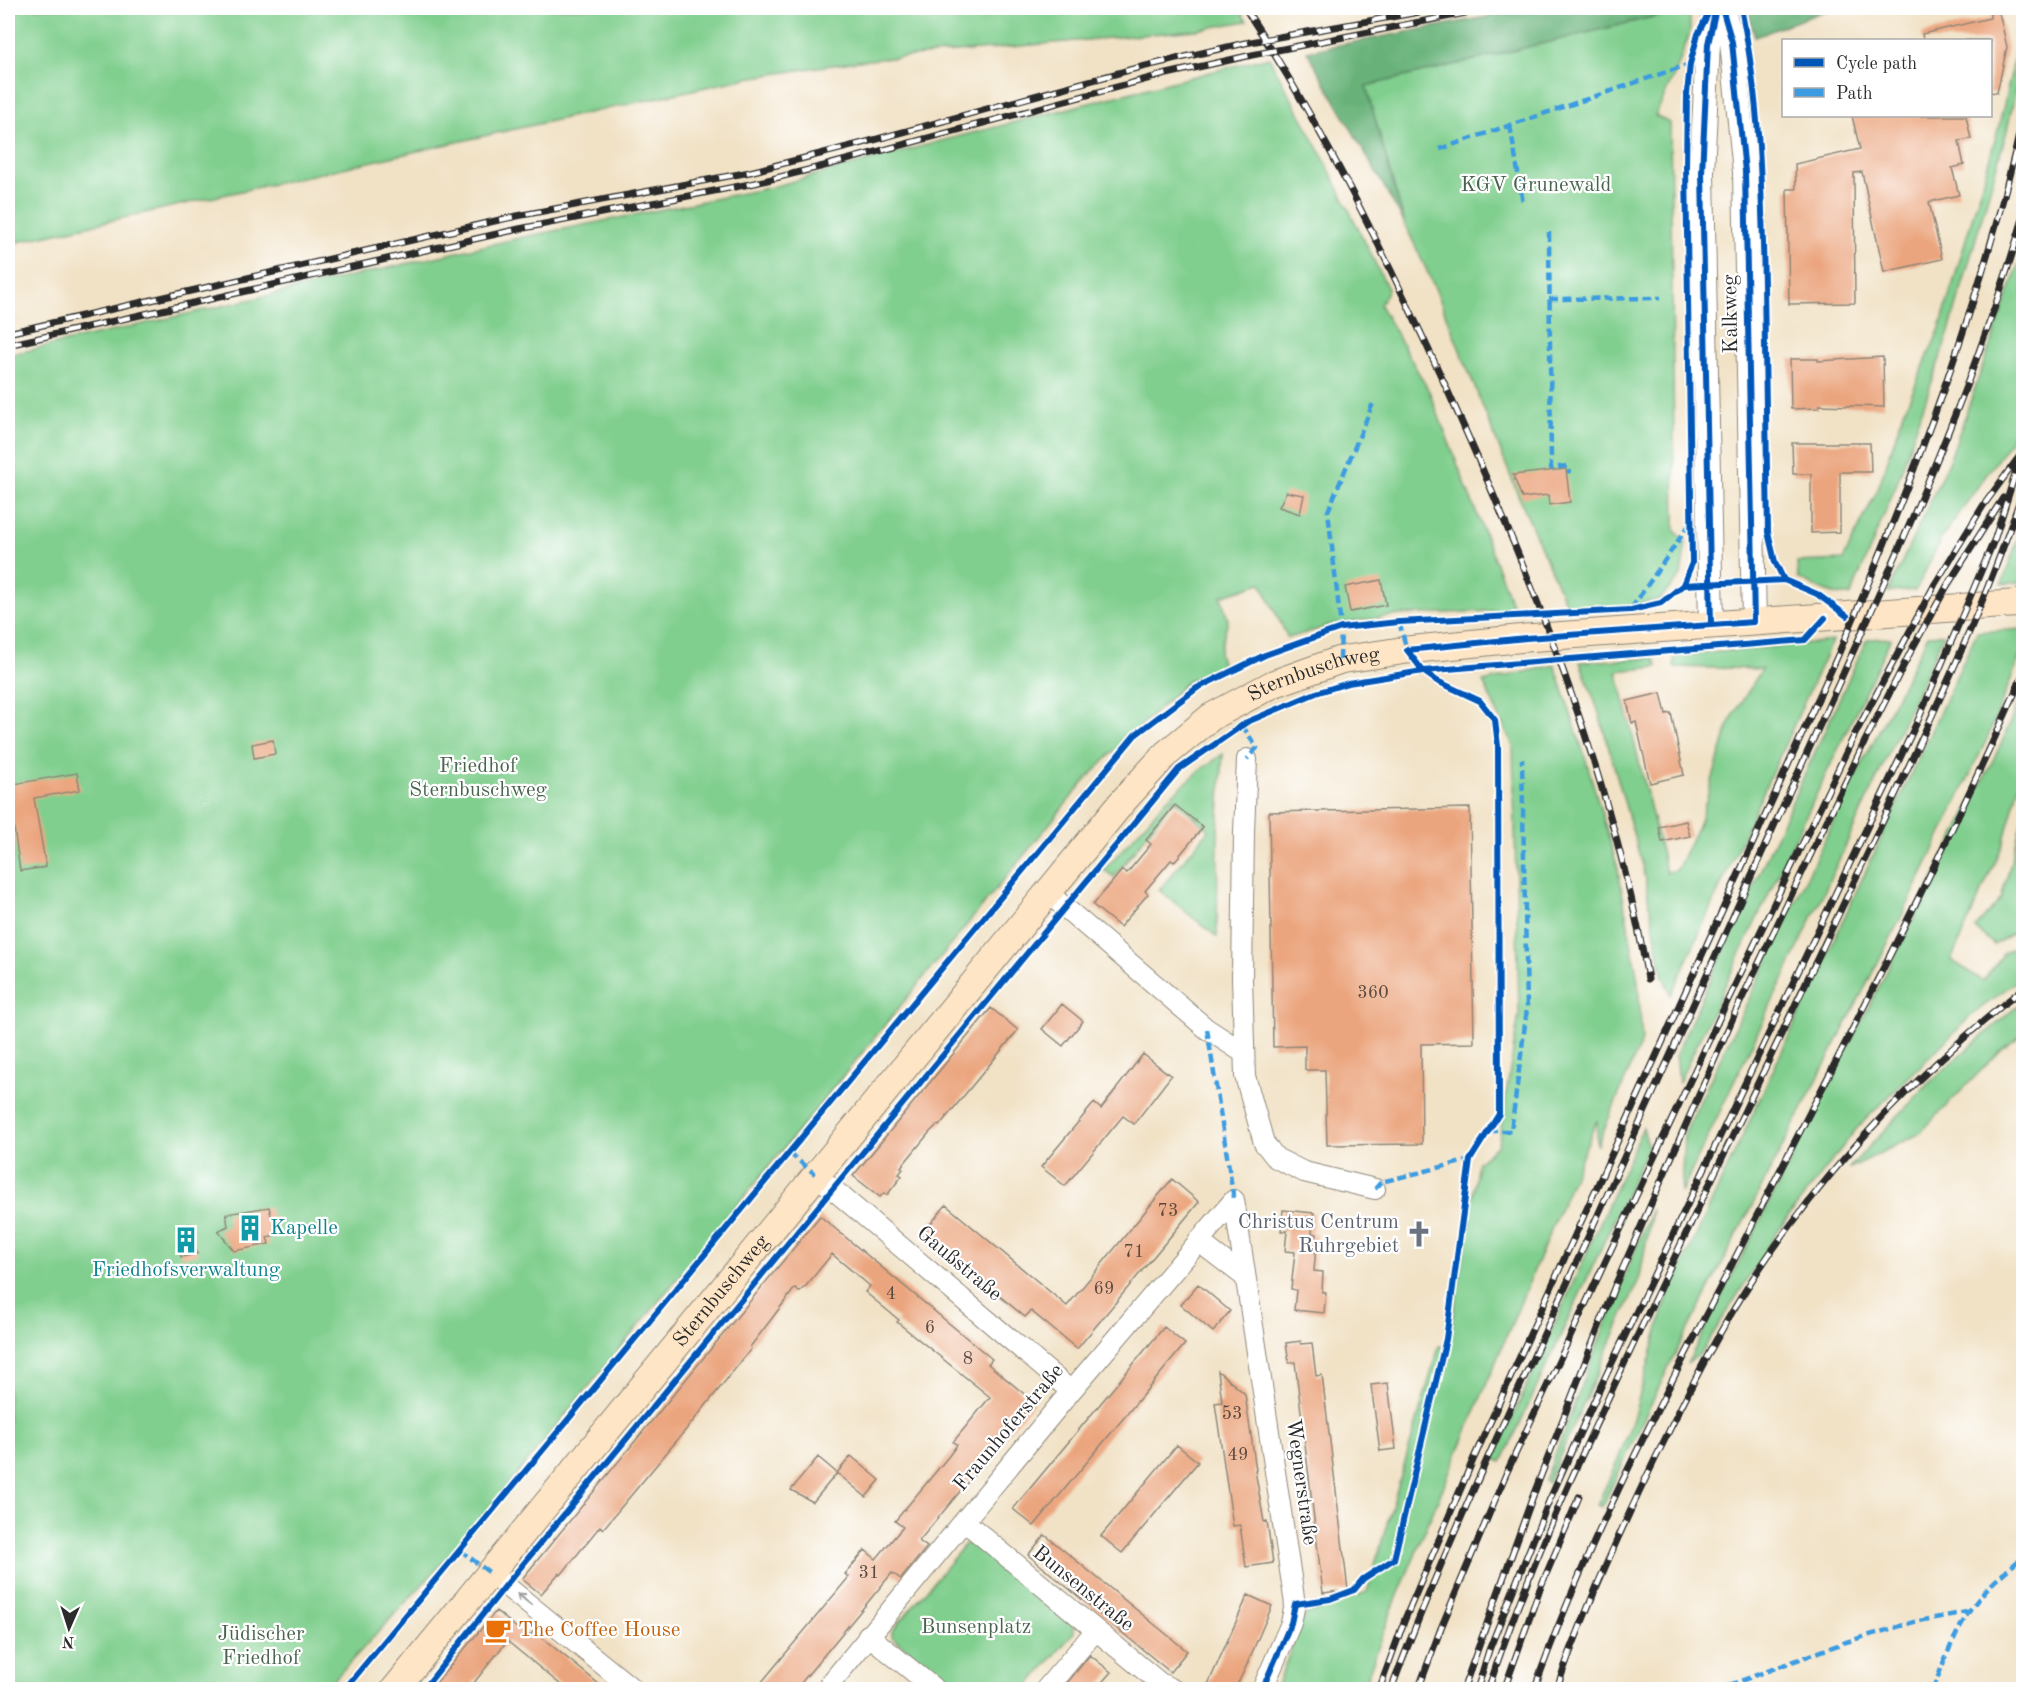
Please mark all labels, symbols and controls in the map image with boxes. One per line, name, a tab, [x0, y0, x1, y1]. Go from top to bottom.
legend	[1782, 39, 1992, 117]
text: Cycle path	[1836, 55, 1917, 73]
text: Path	[1836, 85, 1873, 103]
park label: KGV Grunewald	[1461, 175, 1611, 196]
street label: Kalkweg	[1720, 274, 1742, 354]
street label: Sternbuschweg	[1244, 644, 1382, 706]
park label: Friedhof Sternbuschweg	[409, 756, 548, 801]
house number: 360	[1357, 984, 1389, 1002]
house number: 73	[1158, 1202, 1178, 1220]
place label: Christus Centrum Ruhrgebiet	[1238, 1212, 1399, 1257]
building icon: Kapelle	[235, 1213, 265, 1243]
place label: Kapelle	[270, 1218, 338, 1239]
church icon: Christus Centrum Ruhrgebiet	[1404, 1219, 1434, 1249]
street label: Gaußstraße	[912, 1223, 1006, 1305]
building icon: Friedhofsverwaltung	[171, 1225, 201, 1255]
street label: Sternbuschweg	[669, 1230, 773, 1351]
house number: 71	[1124, 1243, 1144, 1261]
place label: Friedhofsverwaltung	[92, 1260, 281, 1281]
house number: 69	[1094, 1280, 1114, 1298]
house number: 4	[886, 1285, 896, 1303]
house number: 6	[925, 1319, 935, 1337]
house number: 8	[963, 1350, 973, 1368]
street label: Fraunhoferstraße	[950, 1360, 1068, 1496]
house number: 53	[1222, 1405, 1242, 1423]
street label: Wegnerstraße	[1282, 1418, 1320, 1546]
house number: 49	[1228, 1446, 1248, 1464]
street label: Bunsenstraße	[1028, 1542, 1138, 1636]
house number: 31	[859, 1564, 879, 1582]
one-way arrow	[516, 1593, 532, 1606]
north arrow	[39, 1598, 99, 1658]
cafe icon: The Coffee House	[483, 1615, 513, 1645]
park label: Bunsenplatz	[921, 1617, 1031, 1638]
place label: The Coffee House	[518, 1620, 680, 1641]
park label: Jüdischer Friedhof	[217, 1624, 305, 1669]
text: N	[61, 1633, 75, 1649]

